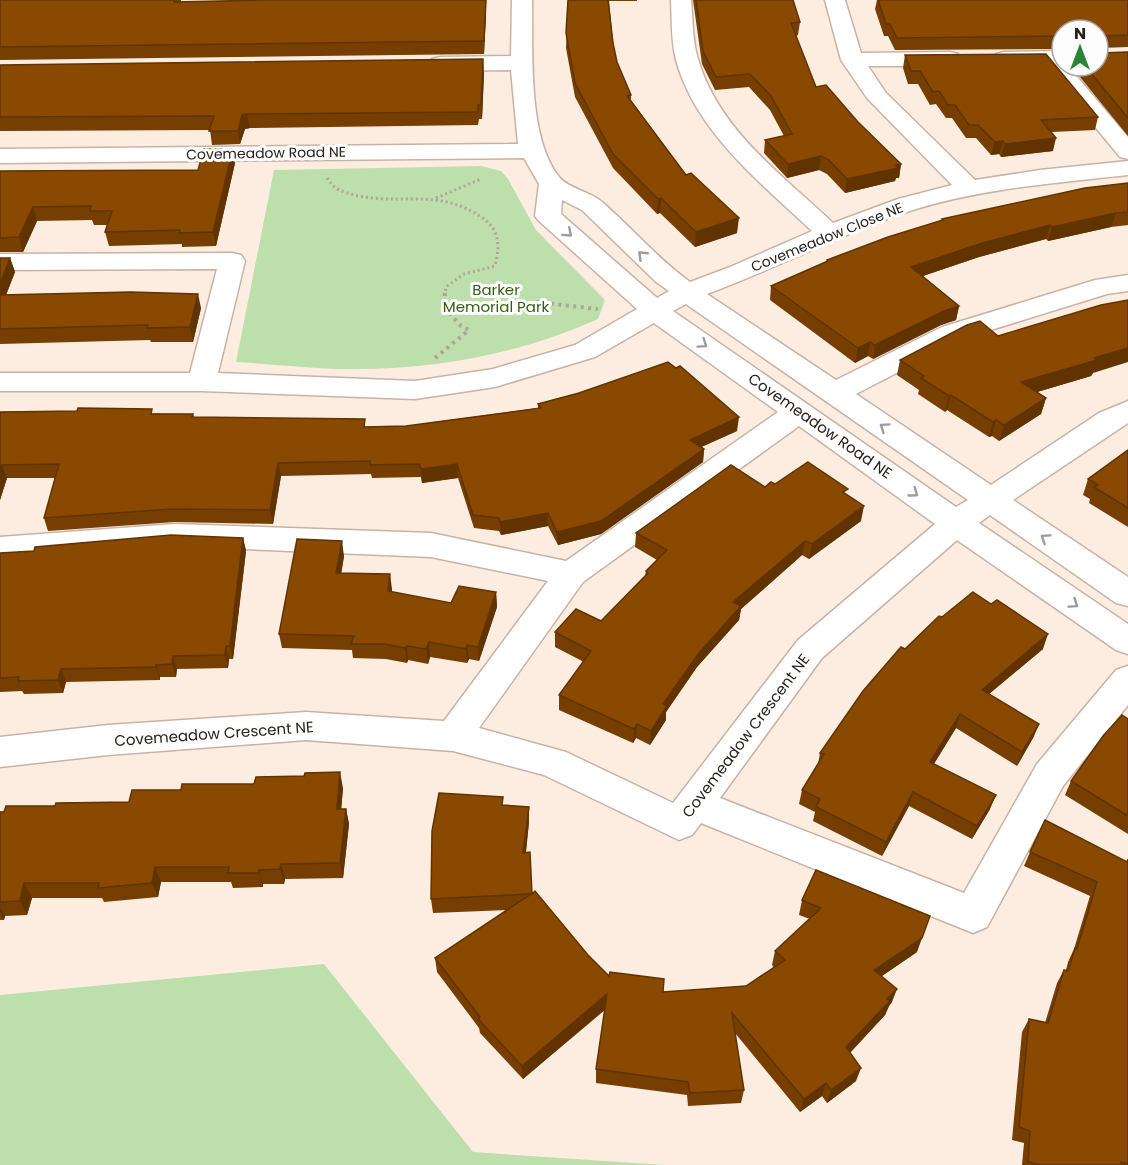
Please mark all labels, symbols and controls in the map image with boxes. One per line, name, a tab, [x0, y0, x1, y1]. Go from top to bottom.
north arrow	[1050, 18, 1110, 78]
text: N	[1074, 22, 1086, 45]
street label: Covemeadow Road NE	[186, 142, 346, 164]
street label: Covemeadow Close NE	[748, 197, 906, 277]
one-way arrow	[561, 226, 572, 237]
one-way arrow	[639, 251, 650, 262]
park label: Barker Memorial Park	[443, 279, 550, 317]
one-way arrow	[697, 337, 708, 348]
street label: Covemeadow Road NE	[744, 368, 896, 483]
one-way arrow	[880, 423, 891, 434]
one-way arrow	[907, 486, 918, 497]
one-way arrow	[1040, 534, 1051, 545]
one-way arrow	[1068, 597, 1079, 608]
street label: Covemeadow Crescent NE	[677, 650, 814, 822]
street label: Covemeadow Crescent NE	[114, 716, 314, 751]

